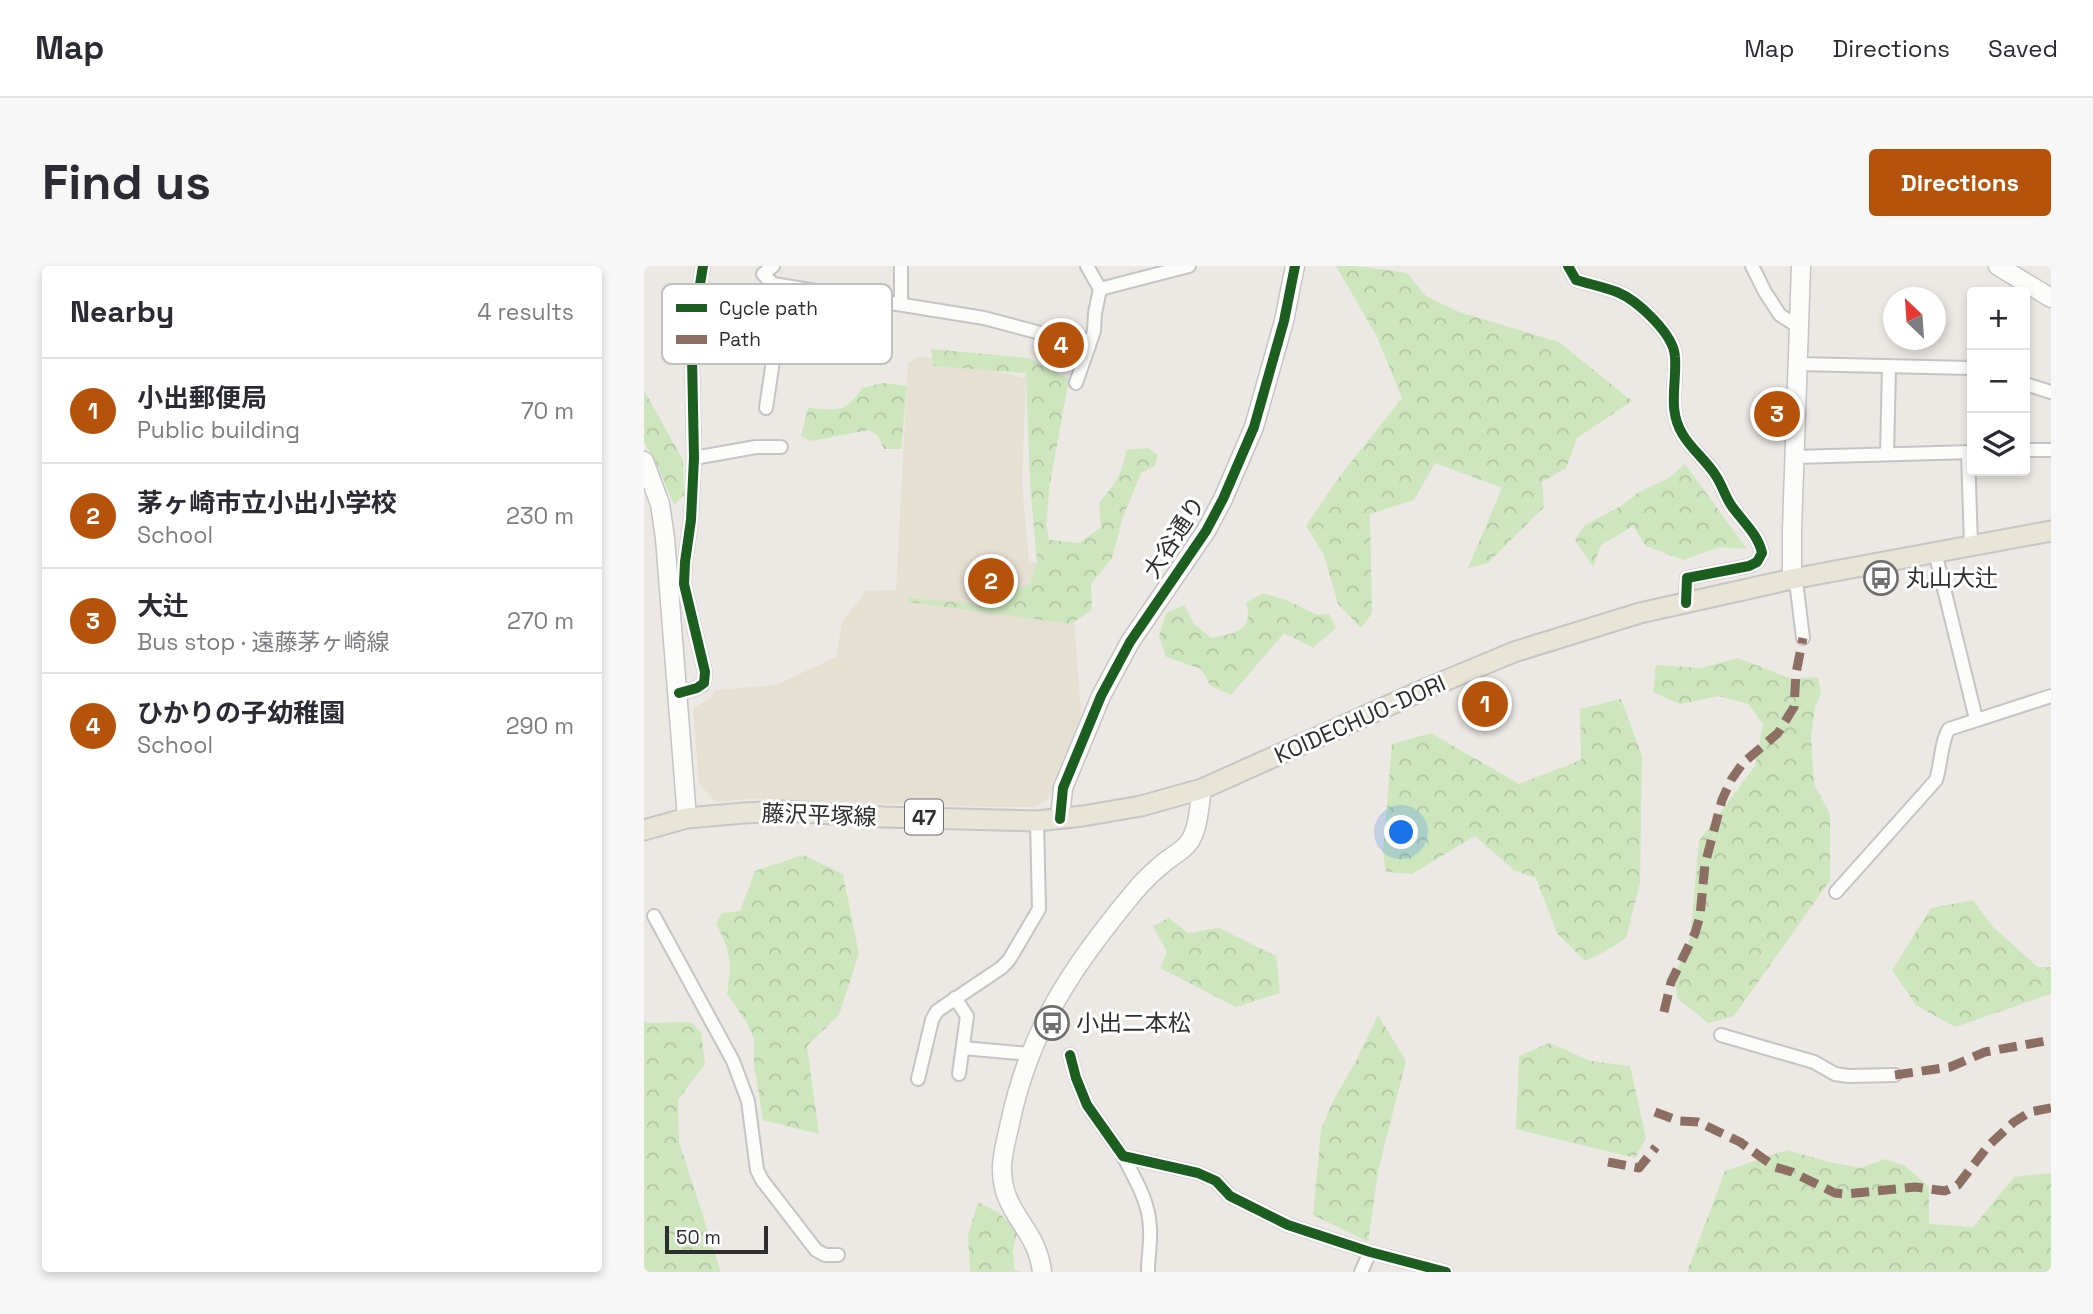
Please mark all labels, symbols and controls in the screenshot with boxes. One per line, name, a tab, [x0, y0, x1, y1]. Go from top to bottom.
text: Map	[35, 27, 104, 69]
text: Map	[1744, 33, 1794, 64]
text: Directions	[1832, 33, 1950, 64]
text: Saved	[1988, 33, 2058, 64]
button: Directions	[1869, 149, 2051, 216]
text: Find us	[42, 151, 211, 213]
legend	[662, 284, 892, 364]
north arrow	[1883, 287, 1946, 350]
map controls	[1967, 287, 2030, 476]
button: +	[1967, 287, 2030, 350]
text: Nearby	[70, 292, 174, 331]
text: Cycle path	[719, 296, 818, 321]
text: 4 results	[477, 297, 574, 327]
pin: 4	[1038, 319, 1084, 371]
text: Path	[719, 327, 761, 352]
button: −	[1967, 350, 2030, 413]
text: 小出郵便局	[137, 381, 267, 415]
pin: 3	[1754, 388, 1800, 440]
text: 1	[88, 396, 98, 426]
text: 70 m	[521, 396, 574, 426]
button: layers	[1967, 413, 2030, 476]
text: Public building	[137, 415, 300, 445]
text: 茅ヶ崎市立小出小学校	[137, 486, 397, 520]
street label: 大谷通り	[1136, 490, 1212, 584]
text: 2	[86, 501, 100, 531]
text: 230 m	[506, 501, 574, 531]
text: School	[137, 520, 213, 550]
pin: 2	[968, 555, 1014, 607]
bus stop icon: 丸山大辻	[1862, 559, 1900, 597]
place label: 丸山大辻	[1906, 563, 1998, 593]
text: 大辻	[137, 589, 189, 623]
text: 3	[86, 606, 100, 636]
text: 270 m	[507, 606, 574, 636]
text: Bus stop · 遠藤茅ヶ崎線	[137, 627, 389, 657]
street label: KOIDECHUO-DORI	[1270, 668, 1450, 770]
pin: 1	[1462, 678, 1508, 730]
text: ひかりの子幼稚園	[137, 696, 345, 730]
text: 4	[86, 711, 100, 741]
text: 290 m	[506, 711, 574, 741]
text: School	[137, 730, 213, 760]
street label: 藤沢平塚線	[761, 798, 877, 832]
road number: 47	[905, 800, 943, 834]
your location	[1384, 815, 1418, 849]
bus stop icon: 小出二本松	[1033, 1004, 1071, 1042]
place label: 小出二本松	[1076, 1008, 1191, 1038]
scale bar	[665, 1223, 768, 1255]
text: 50 m	[676, 1225, 721, 1250]

